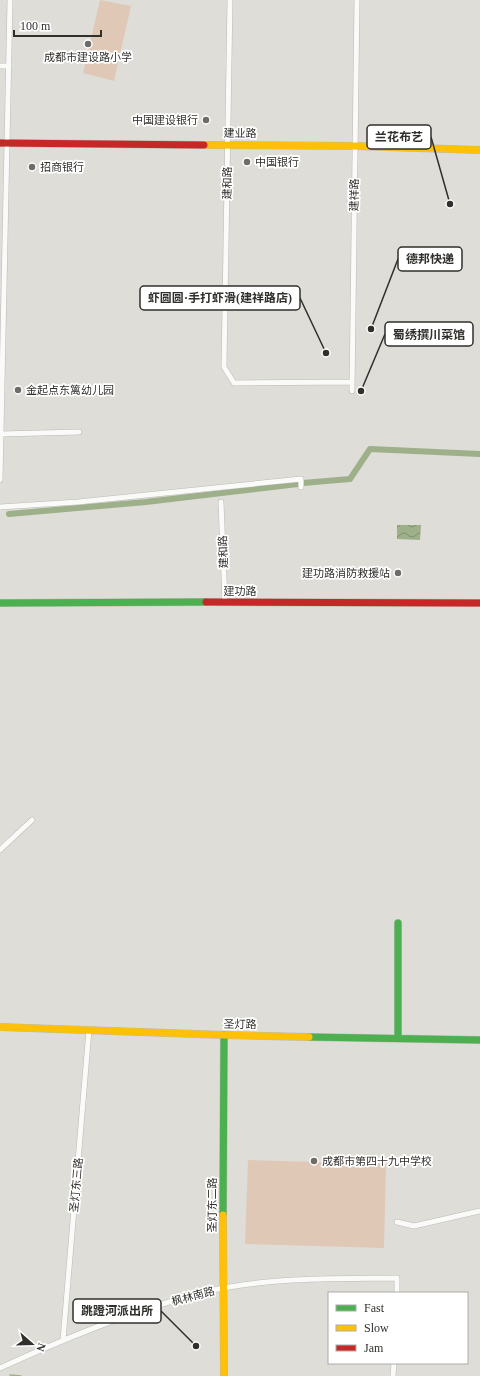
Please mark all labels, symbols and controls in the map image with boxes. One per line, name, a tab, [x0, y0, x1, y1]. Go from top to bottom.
scale bar	[14, 12, 101, 38]
text: 100 m	[20, 19, 51, 33]
marker: 成都市建设路小学	[83, 39, 93, 49]
place label: 成都市建设路小学	[44, 51, 132, 63]
place label: 中国建设银行	[132, 114, 198, 126]
marker: 中国建设银行	[201, 115, 211, 125]
callout: 兰花布艺	[367, 125, 431, 149]
street label: 建业路	[223, 127, 257, 139]
text: 兰花布艺	[375, 130, 423, 144]
place label: 中国银行	[255, 156, 299, 168]
marker: 中国银行	[242, 157, 252, 167]
place label: 招商银行	[40, 161, 84, 173]
marker: 招商银行	[27, 162, 37, 172]
street label: 建和路	[221, 166, 233, 200]
street label: 建祥路	[348, 178, 360, 212]
callout: 德邦快递	[398, 247, 462, 271]
text: 德邦快递	[406, 252, 454, 266]
callout: 虾圆圆·手打虾滑(建祥路店)	[140, 286, 300, 310]
text: 虾圆圆·手打虾滑(建祥路店)	[148, 291, 292, 305]
callout: 蜀绣撰川菜馆	[385, 322, 473, 346]
text: 蜀绣撰川菜馆	[393, 328, 465, 342]
place label: 金起点东篱幼儿园	[26, 384, 114, 396]
marker: 金起点东篱幼儿园	[13, 385, 23, 395]
street label: 建和路	[216, 535, 230, 569]
place label: 建功路消防救援站	[302, 567, 390, 579]
marker: 建功路消防救援站	[393, 568, 403, 578]
street label: 建功路	[224, 585, 257, 597]
street label: 圣灯路	[223, 1018, 257, 1030]
place label: 成都市第四十九中学校	[322, 1155, 432, 1167]
marker: 成都市第四十九中学校	[309, 1156, 319, 1166]
street label: 圣灯东三路	[68, 1157, 84, 1213]
street label: 圣灯东二路	[206, 1178, 218, 1233]
street label: 枫林南路	[170, 1285, 216, 1307]
legend	[328, 1292, 468, 1364]
callout: 跳蹬河派出所	[73, 1299, 161, 1323]
text: Fast	[364, 1301, 385, 1315]
text: 跳蹬河派出所	[81, 1304, 153, 1318]
text: Slow	[364, 1321, 389, 1335]
north arrow	[12, 1324, 52, 1364]
text: Jam	[364, 1341, 384, 1355]
text: N	[34, 1342, 48, 1353]

